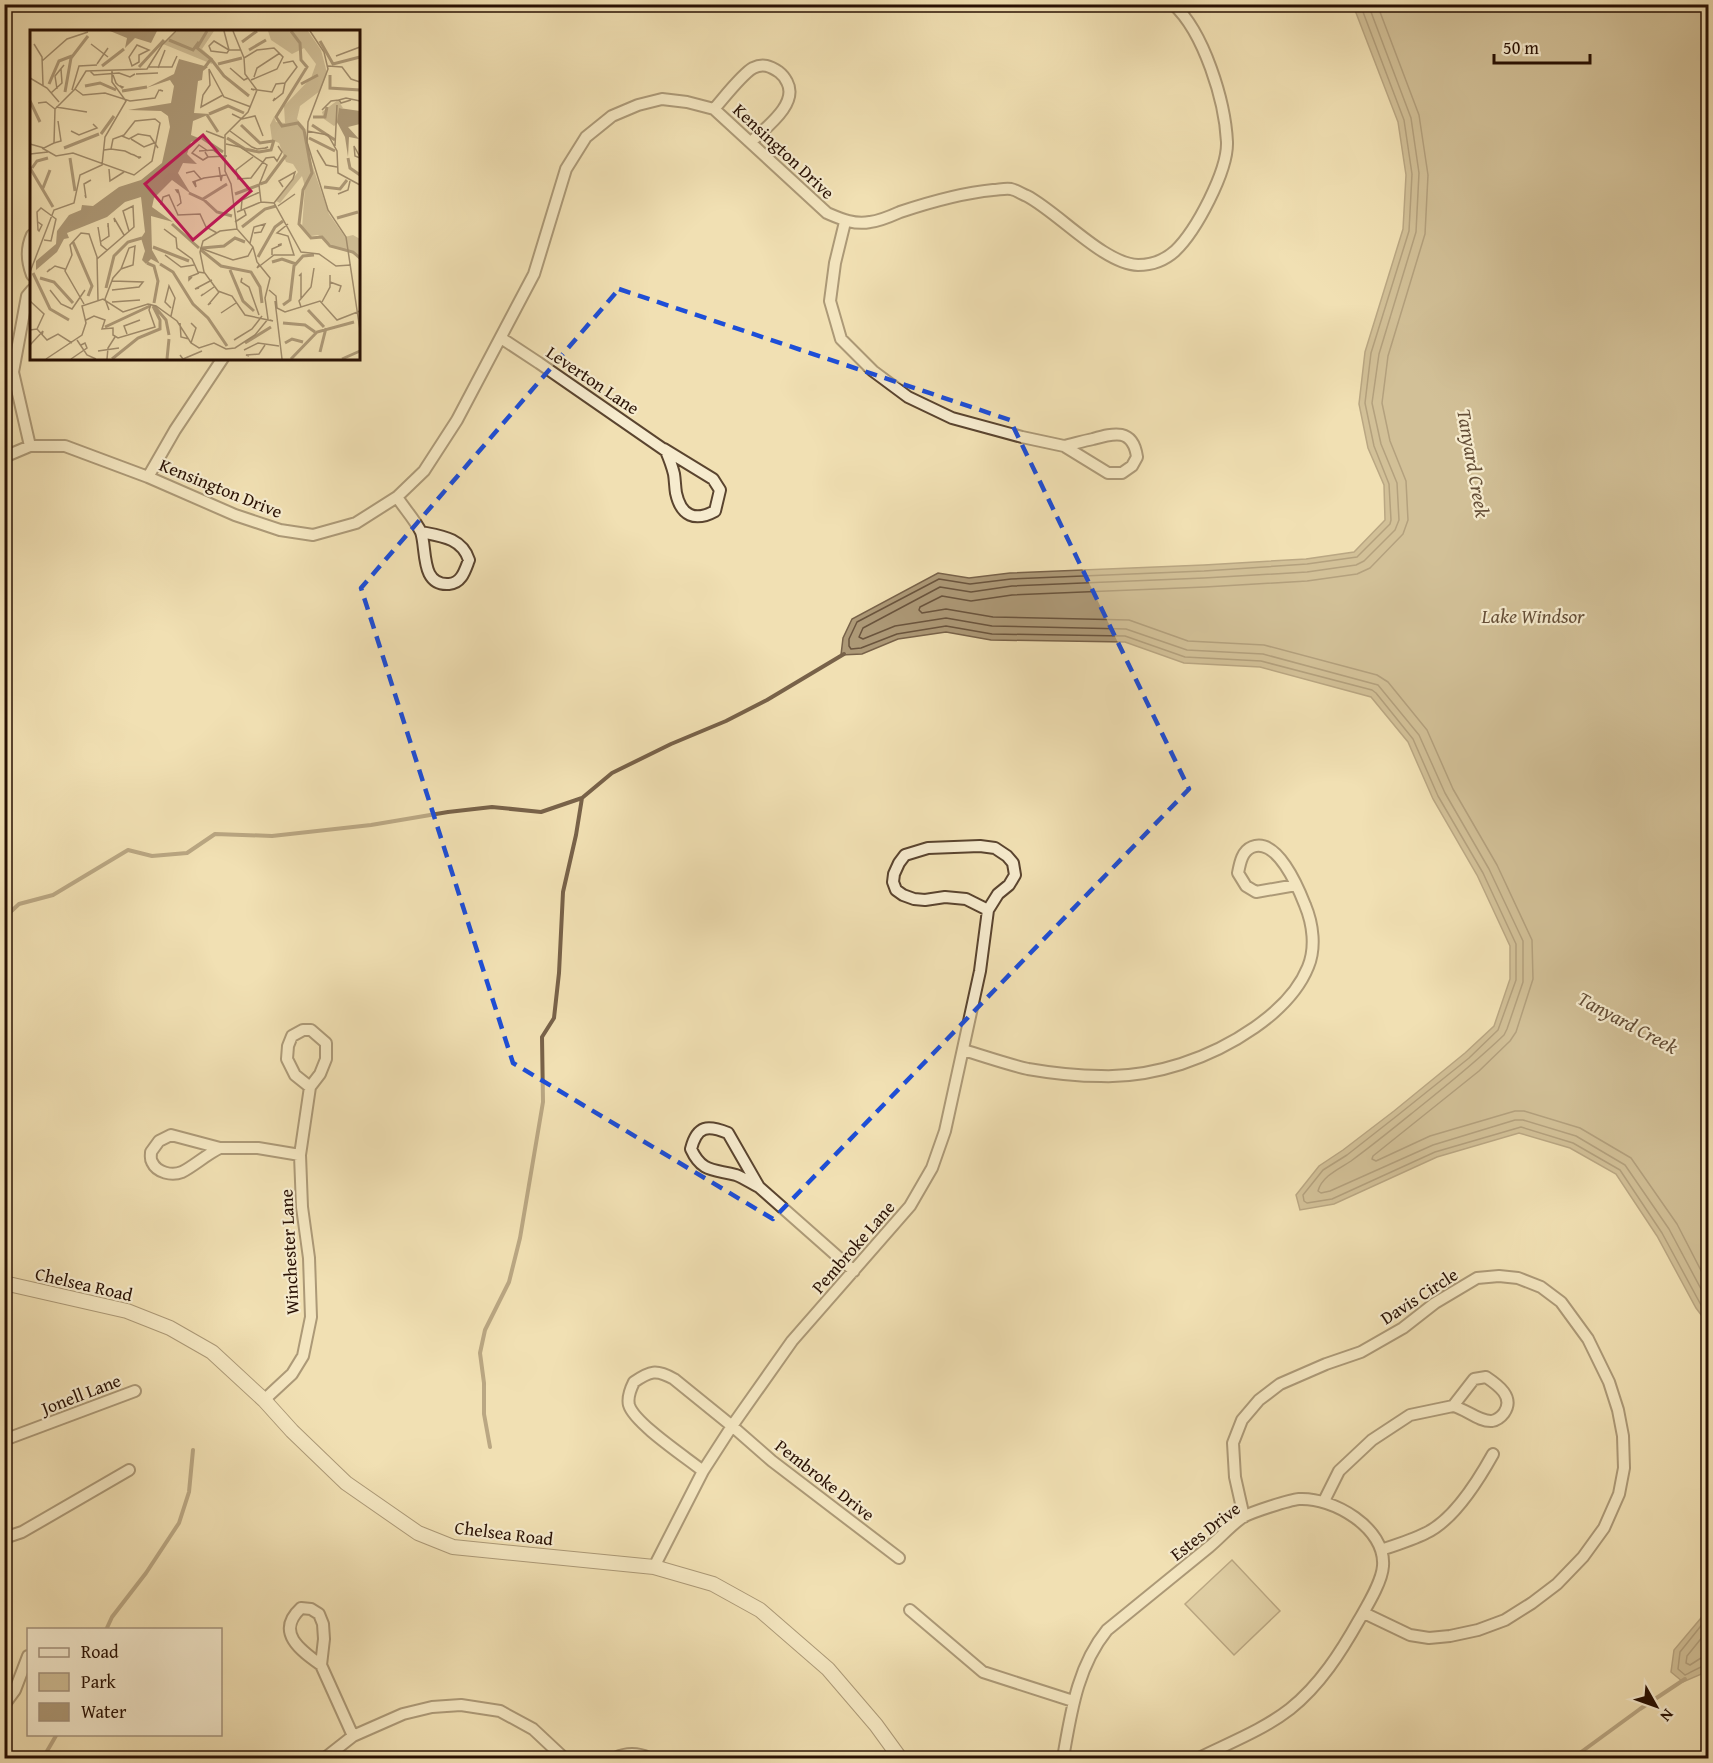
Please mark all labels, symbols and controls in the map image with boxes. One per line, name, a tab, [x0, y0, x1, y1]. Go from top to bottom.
scale bar	[1494, 27, 1590, 65]
inset map	[30, 30, 360, 360]
text: 50 m	[1503, 34, 1539, 61]
street label: Kensington Drive	[727, 97, 841, 205]
street label: Leverton Lane	[541, 339, 645, 421]
water label: Tanyard Creek	[1450, 406, 1498, 521]
street label: Kensington Drive	[155, 451, 287, 525]
water label: Lake Windsor	[1481, 601, 1585, 630]
water label: Tanyard Creek	[1573, 983, 1684, 1061]
street label: Winchester Lane	[272, 1188, 306, 1316]
street label: Pembroke Lane	[805, 1195, 901, 1299]
street label: Chelsea Road	[33, 1260, 136, 1308]
street label: Davis Circle	[1375, 1261, 1463, 1331]
street label: Jonell Lane	[35, 1366, 125, 1422]
street label: Pembroke Drive	[769, 1432, 881, 1528]
street label: Estes Drive	[1164, 1495, 1246, 1567]
street label: Chelsea Road	[453, 1514, 555, 1552]
legend	[27, 1628, 222, 1736]
text: Road	[81, 1638, 119, 1665]
text: Park	[81, 1668, 117, 1695]
north arrow	[1626, 1676, 1686, 1736]
text: Water	[81, 1698, 127, 1725]
text: N	[1655, 1704, 1680, 1728]

